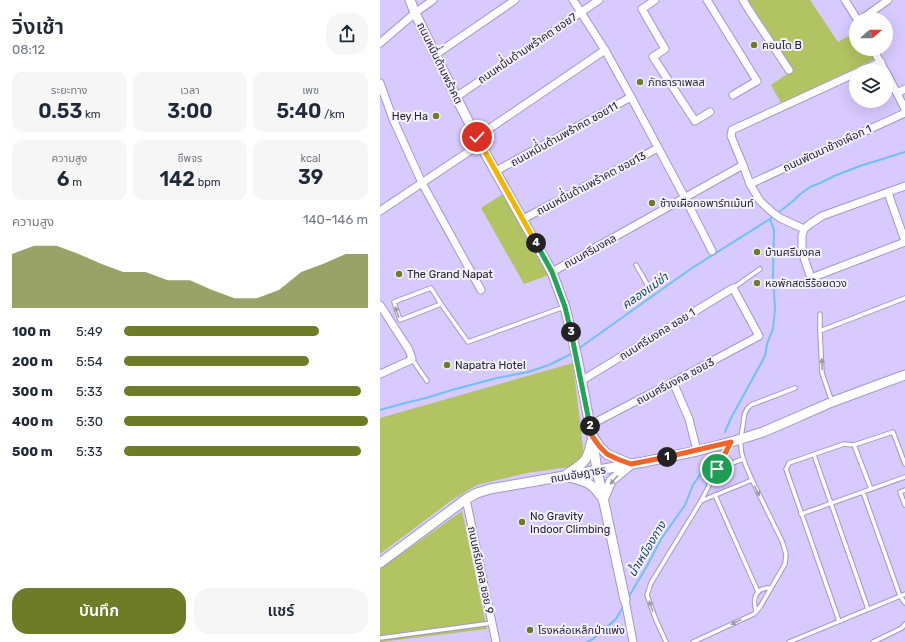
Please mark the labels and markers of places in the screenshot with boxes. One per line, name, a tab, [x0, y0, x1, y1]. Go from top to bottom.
place label: คอนโด B	[762, 39, 802, 52]
marker: คอนโด B	[749, 40, 759, 50]
place label: ภัทธาราเพลส	[648, 76, 705, 89]
marker: ภัทธาราเพลส	[635, 77, 645, 87]
place label: Hey Ha	[392, 110, 428, 123]
marker: Hey Ha	[431, 111, 441, 121]
pin	[460, 120, 494, 154]
place label: ช้างเผือกอพาร์ทเม้นท์	[660, 197, 754, 210]
marker: ช้างเผือกอพาร์ทเม้นท์	[647, 198, 657, 208]
pin: 4	[526, 233, 546, 253]
place label: บ้านศรีมงคล	[765, 246, 821, 259]
marker: บ้านศรีมงคล	[752, 247, 762, 257]
place label: The Grand Napat	[407, 268, 494, 281]
marker: The Grand Napat	[394, 269, 404, 279]
place label: หอพักสตรีร้อยดวง	[765, 277, 847, 290]
marker: หอพักสตรีร้อยดวง	[752, 278, 762, 288]
pin: 3	[561, 322, 581, 342]
place label: Napatra Hotel	[455, 359, 526, 372]
marker: Napatra Hotel	[442, 360, 452, 370]
pin: 2	[580, 416, 600, 436]
pin: 1	[657, 447, 677, 467]
pin	[700, 452, 734, 486]
place label: No Gravity Indoor Climbing	[530, 510, 610, 536]
marker: No Gravity Indoor Climbing	[517, 517, 527, 527]
place label: โรงหล่อเหล็กป่าแพ่ง	[538, 624, 625, 637]
marker: โรงหล่อเหล็กป่าแพ่ง	[525, 625, 535, 635]

